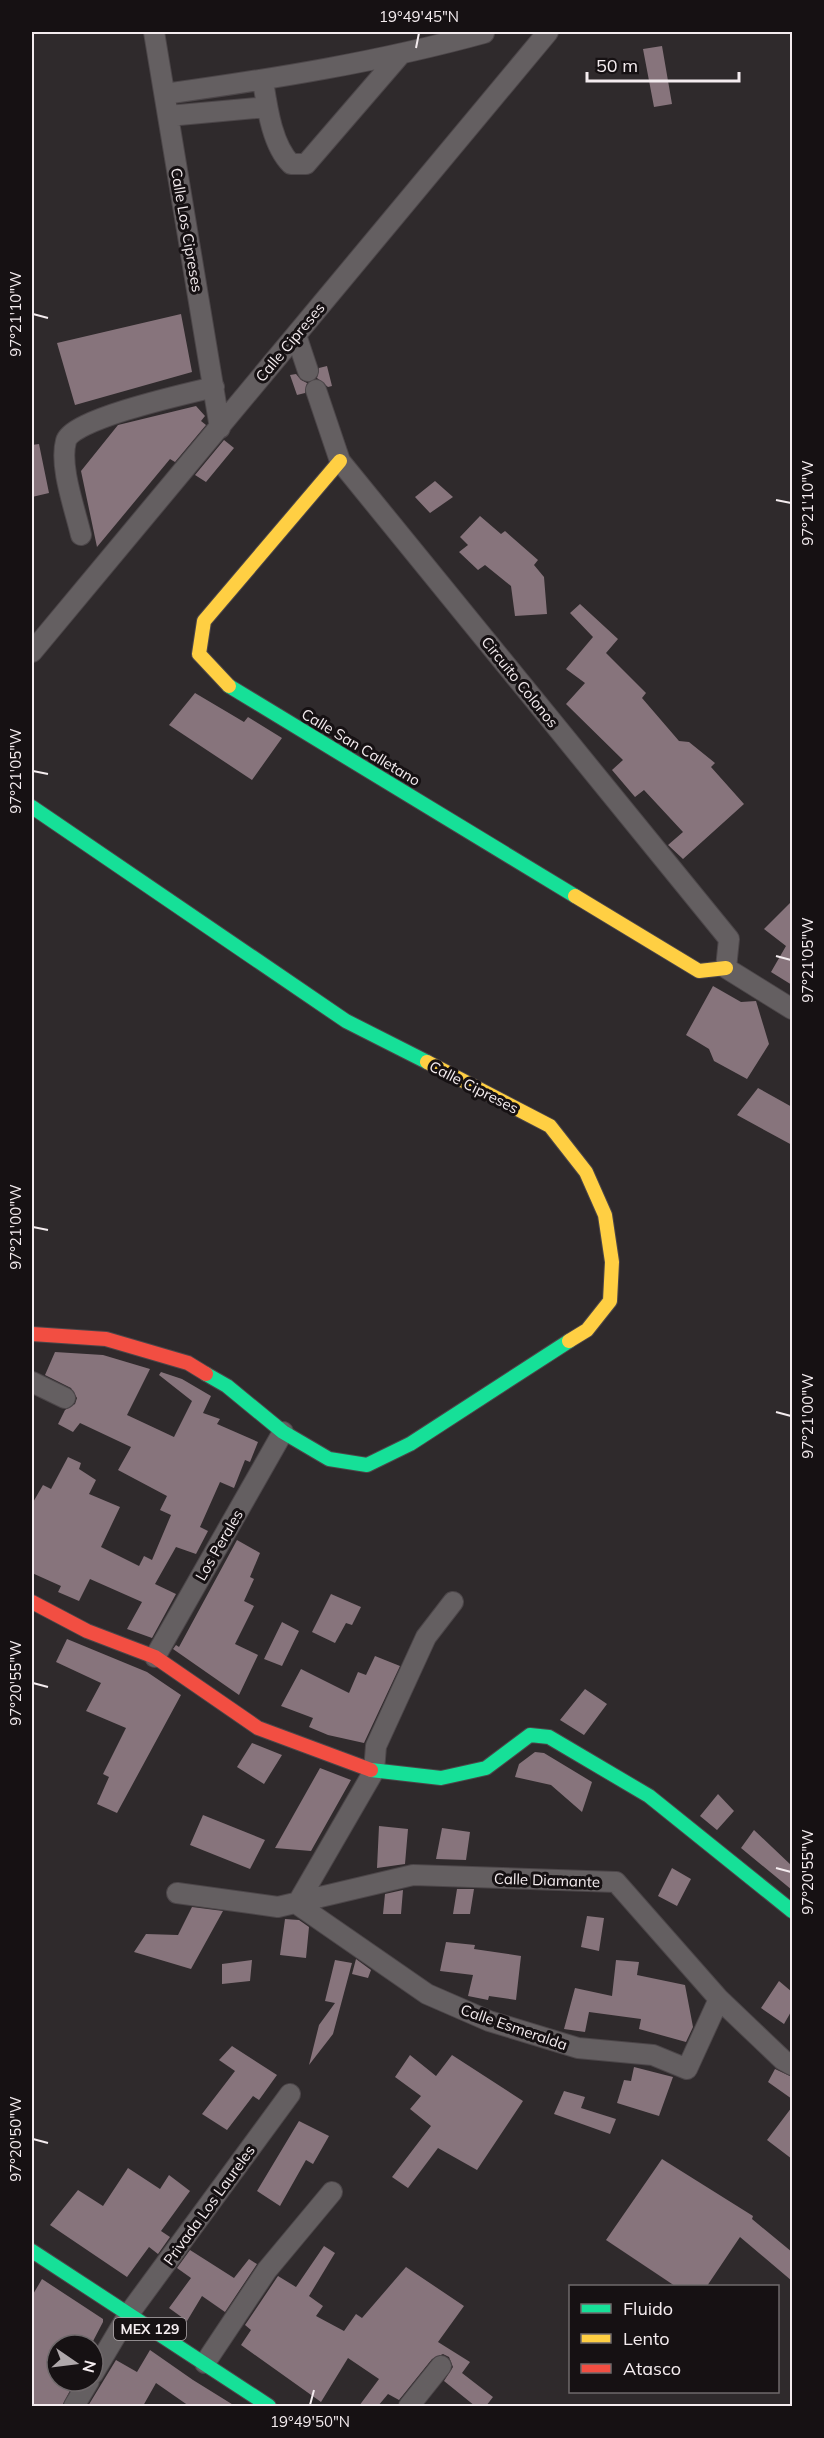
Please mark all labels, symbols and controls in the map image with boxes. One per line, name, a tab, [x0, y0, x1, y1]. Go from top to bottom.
text: 19°49'45"N	[379, 7, 459, 26]
scale bar	[587, 45, 738, 83]
text: 50 m	[596, 54, 638, 77]
street label: Calle Los Cipreses	[167, 166, 207, 294]
text: 97°21'10"W	[6, 271, 25, 357]
street label: Calle Cipreses	[251, 299, 329, 385]
text: 97°21'10"W	[798, 460, 817, 546]
street label: Circuito Colonos	[477, 633, 563, 731]
street label: Calle San Calletano	[298, 704, 424, 790]
text: 97°21'05"W	[6, 728, 25, 814]
text: 97°21'05"W	[798, 917, 817, 1003]
street label: Calle Cipreses	[426, 1056, 522, 1118]
text: 97°21'00"W	[6, 1184, 25, 1270]
text: 97°21'00"W	[798, 1373, 817, 1459]
street label: Los Perales	[191, 1506, 247, 1584]
text: 97°20'55"W	[6, 1640, 25, 1726]
text: 97°20'55"W	[798, 1829, 817, 1915]
street label: Calle Diamante	[494, 1869, 600, 1891]
street label: Calle Esmeralda	[458, 2000, 570, 2054]
text: 97°20'50"W	[6, 2096, 25, 2182]
street label: Privada Los Laureles	[159, 2141, 259, 2269]
legend	[569, 2285, 779, 2393]
text: Fluido	[623, 2297, 673, 2320]
road number: MEX 129	[114, 2318, 186, 2340]
text: Lento	[623, 2327, 670, 2350]
north arrow	[45, 2333, 105, 2393]
text: Atasco	[623, 2357, 681, 2380]
text: N	[78, 2358, 101, 2375]
text: 19°49'50"N	[270, 2412, 350, 2431]

